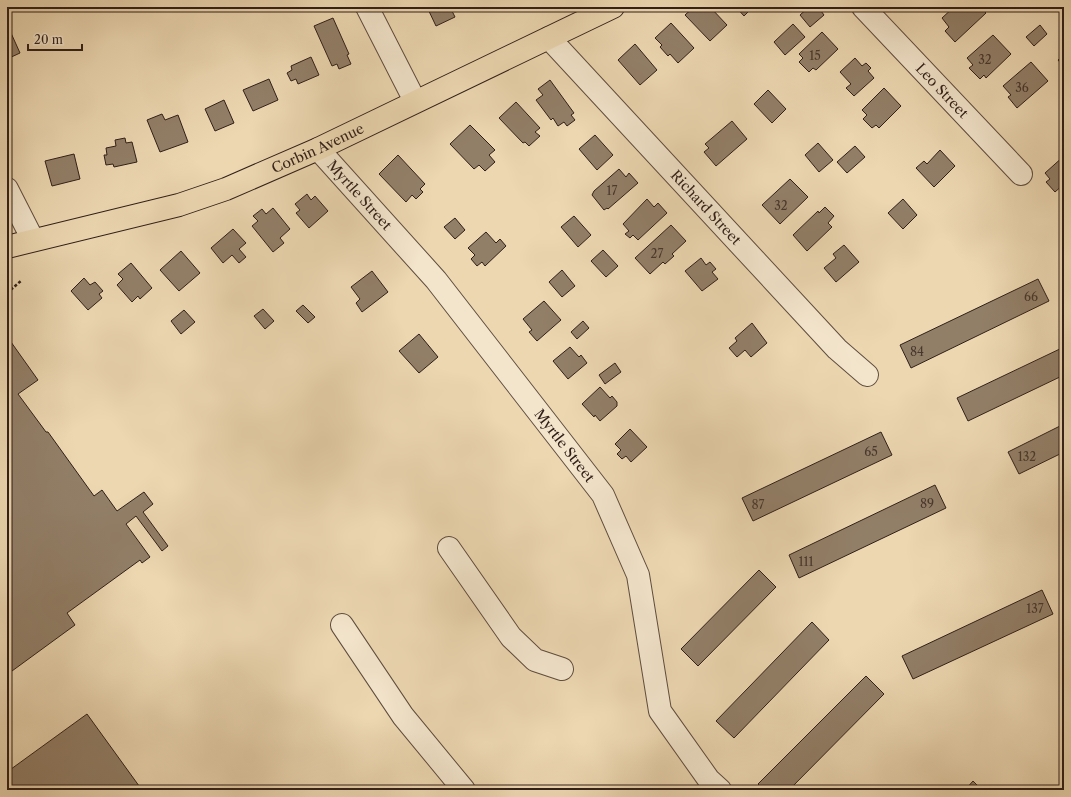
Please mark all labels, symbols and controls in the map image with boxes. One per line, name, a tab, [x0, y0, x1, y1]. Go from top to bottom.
scale bar	[28, 26, 82, 52]
text: 20 m	[34, 32, 63, 47]
house number: 15	[809, 48, 821, 63]
house number: 32	[978, 52, 992, 67]
street label: Leo Street	[912, 59, 972, 122]
house number: 36	[1015, 80, 1029, 95]
street label: Corbin Avenue	[269, 119, 367, 177]
street label: Myrtle Street	[323, 156, 396, 234]
street label: Richard Street	[667, 166, 745, 249]
house number: 17	[607, 183, 618, 198]
house number: 32	[774, 198, 788, 213]
house number: 27	[651, 246, 663, 261]
house number: 66	[1024, 289, 1038, 304]
house number: 84	[910, 344, 924, 359]
street label: Myrtle Street	[531, 405, 599, 486]
house number: 65	[864, 444, 878, 459]
house number: 132	[1018, 449, 1036, 464]
house number: 89	[920, 496, 934, 511]
house number: 87	[751, 497, 765, 512]
house number: 111	[798, 554, 814, 569]
house number: 137	[1026, 601, 1044, 616]

